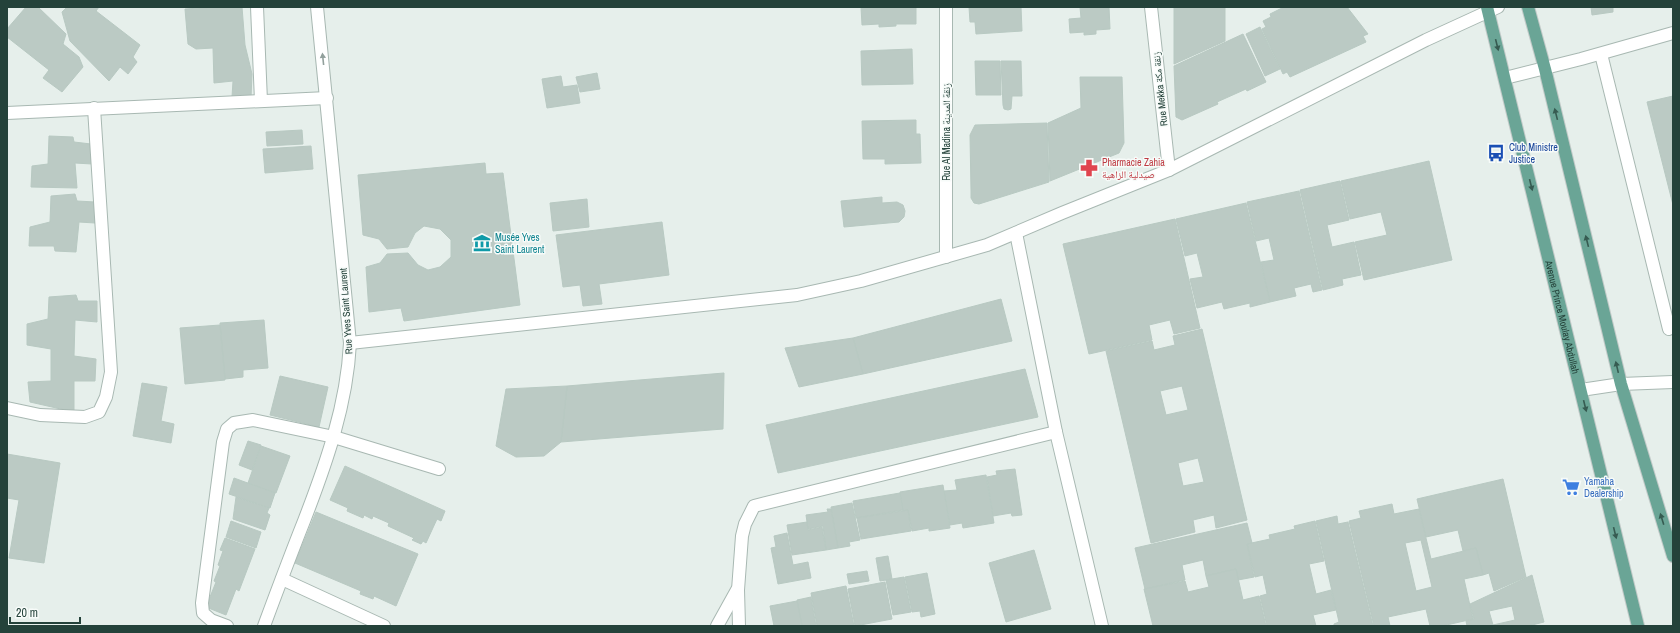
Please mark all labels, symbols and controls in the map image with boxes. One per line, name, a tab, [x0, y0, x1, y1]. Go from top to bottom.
one-way arrow	[1494, 39, 1500, 51]
street label: Rue Mekka زنقة مكة	[1150, 51, 1170, 127]
one-way arrow	[319, 53, 326, 65]
street label: Rue Al Madina زنقة المدينة	[940, 83, 953, 181]
one-way arrow	[1553, 108, 1559, 120]
place label: Club Ministre Justice	[1509, 141, 1558, 166]
bus stop icon: Club Ministre Justice	[1486, 143, 1506, 163]
place label: Pharmacie Zahia صيدلية الزاهية	[1102, 156, 1165, 181]
pharmacy icon: Pharmacie Zahia صيدلية الزاهية	[1079, 158, 1099, 178]
one-way arrow	[1528, 179, 1534, 191]
place label: Musée Yves Saint Laurent	[495, 231, 545, 256]
museum icon: Musée Yves Saint Laurent	[472, 233, 492, 253]
one-way arrow	[1583, 234, 1589, 247]
street label: Avenue Prince Moulay Abdullah	[1542, 258, 1583, 375]
street label: Rue Yves Saint Laurent	[336, 267, 356, 355]
one-way arrow	[1614, 361, 1620, 373]
one-way arrow	[1582, 400, 1588, 413]
place label: Yamaha Dealership	[1584, 475, 1624, 500]
supermarket icon: Yamaha Dealership	[1561, 477, 1581, 497]
one-way arrow	[1659, 512, 1665, 524]
one-way arrow	[1613, 526, 1619, 539]
scale bar	[10, 599, 80, 625]
text: 20 m	[16, 605, 38, 621]

